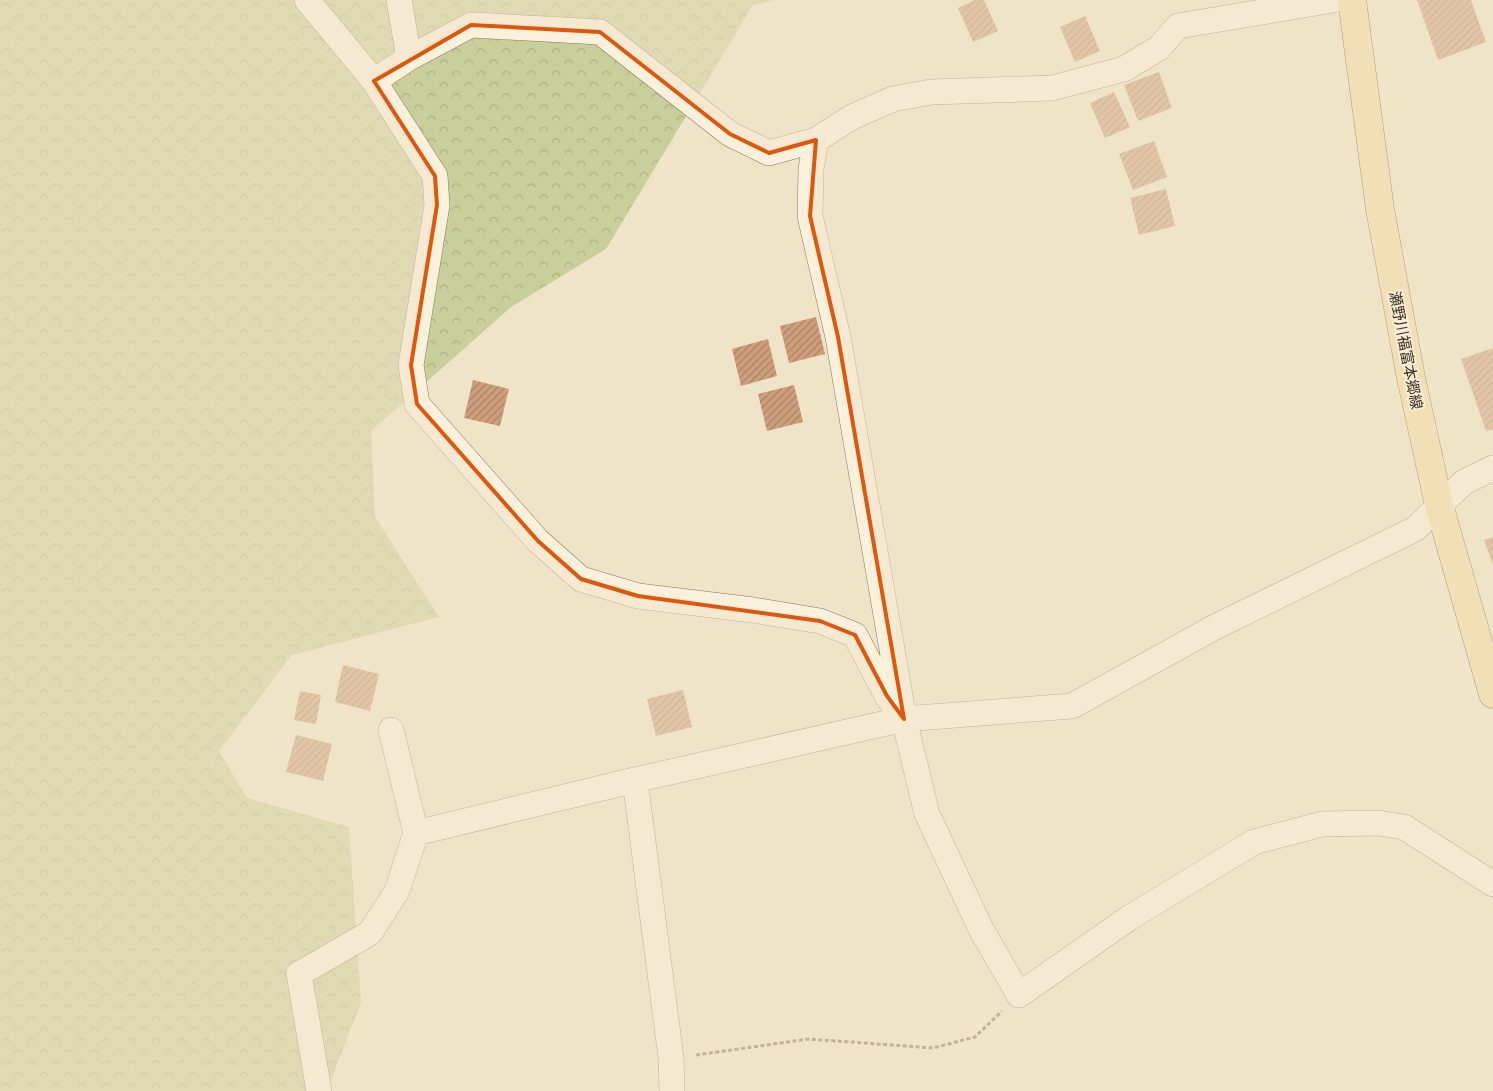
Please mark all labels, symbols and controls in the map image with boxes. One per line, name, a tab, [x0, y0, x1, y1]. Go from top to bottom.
street label: 瀬野川福富本郷線	[1385, 289, 1429, 411]

